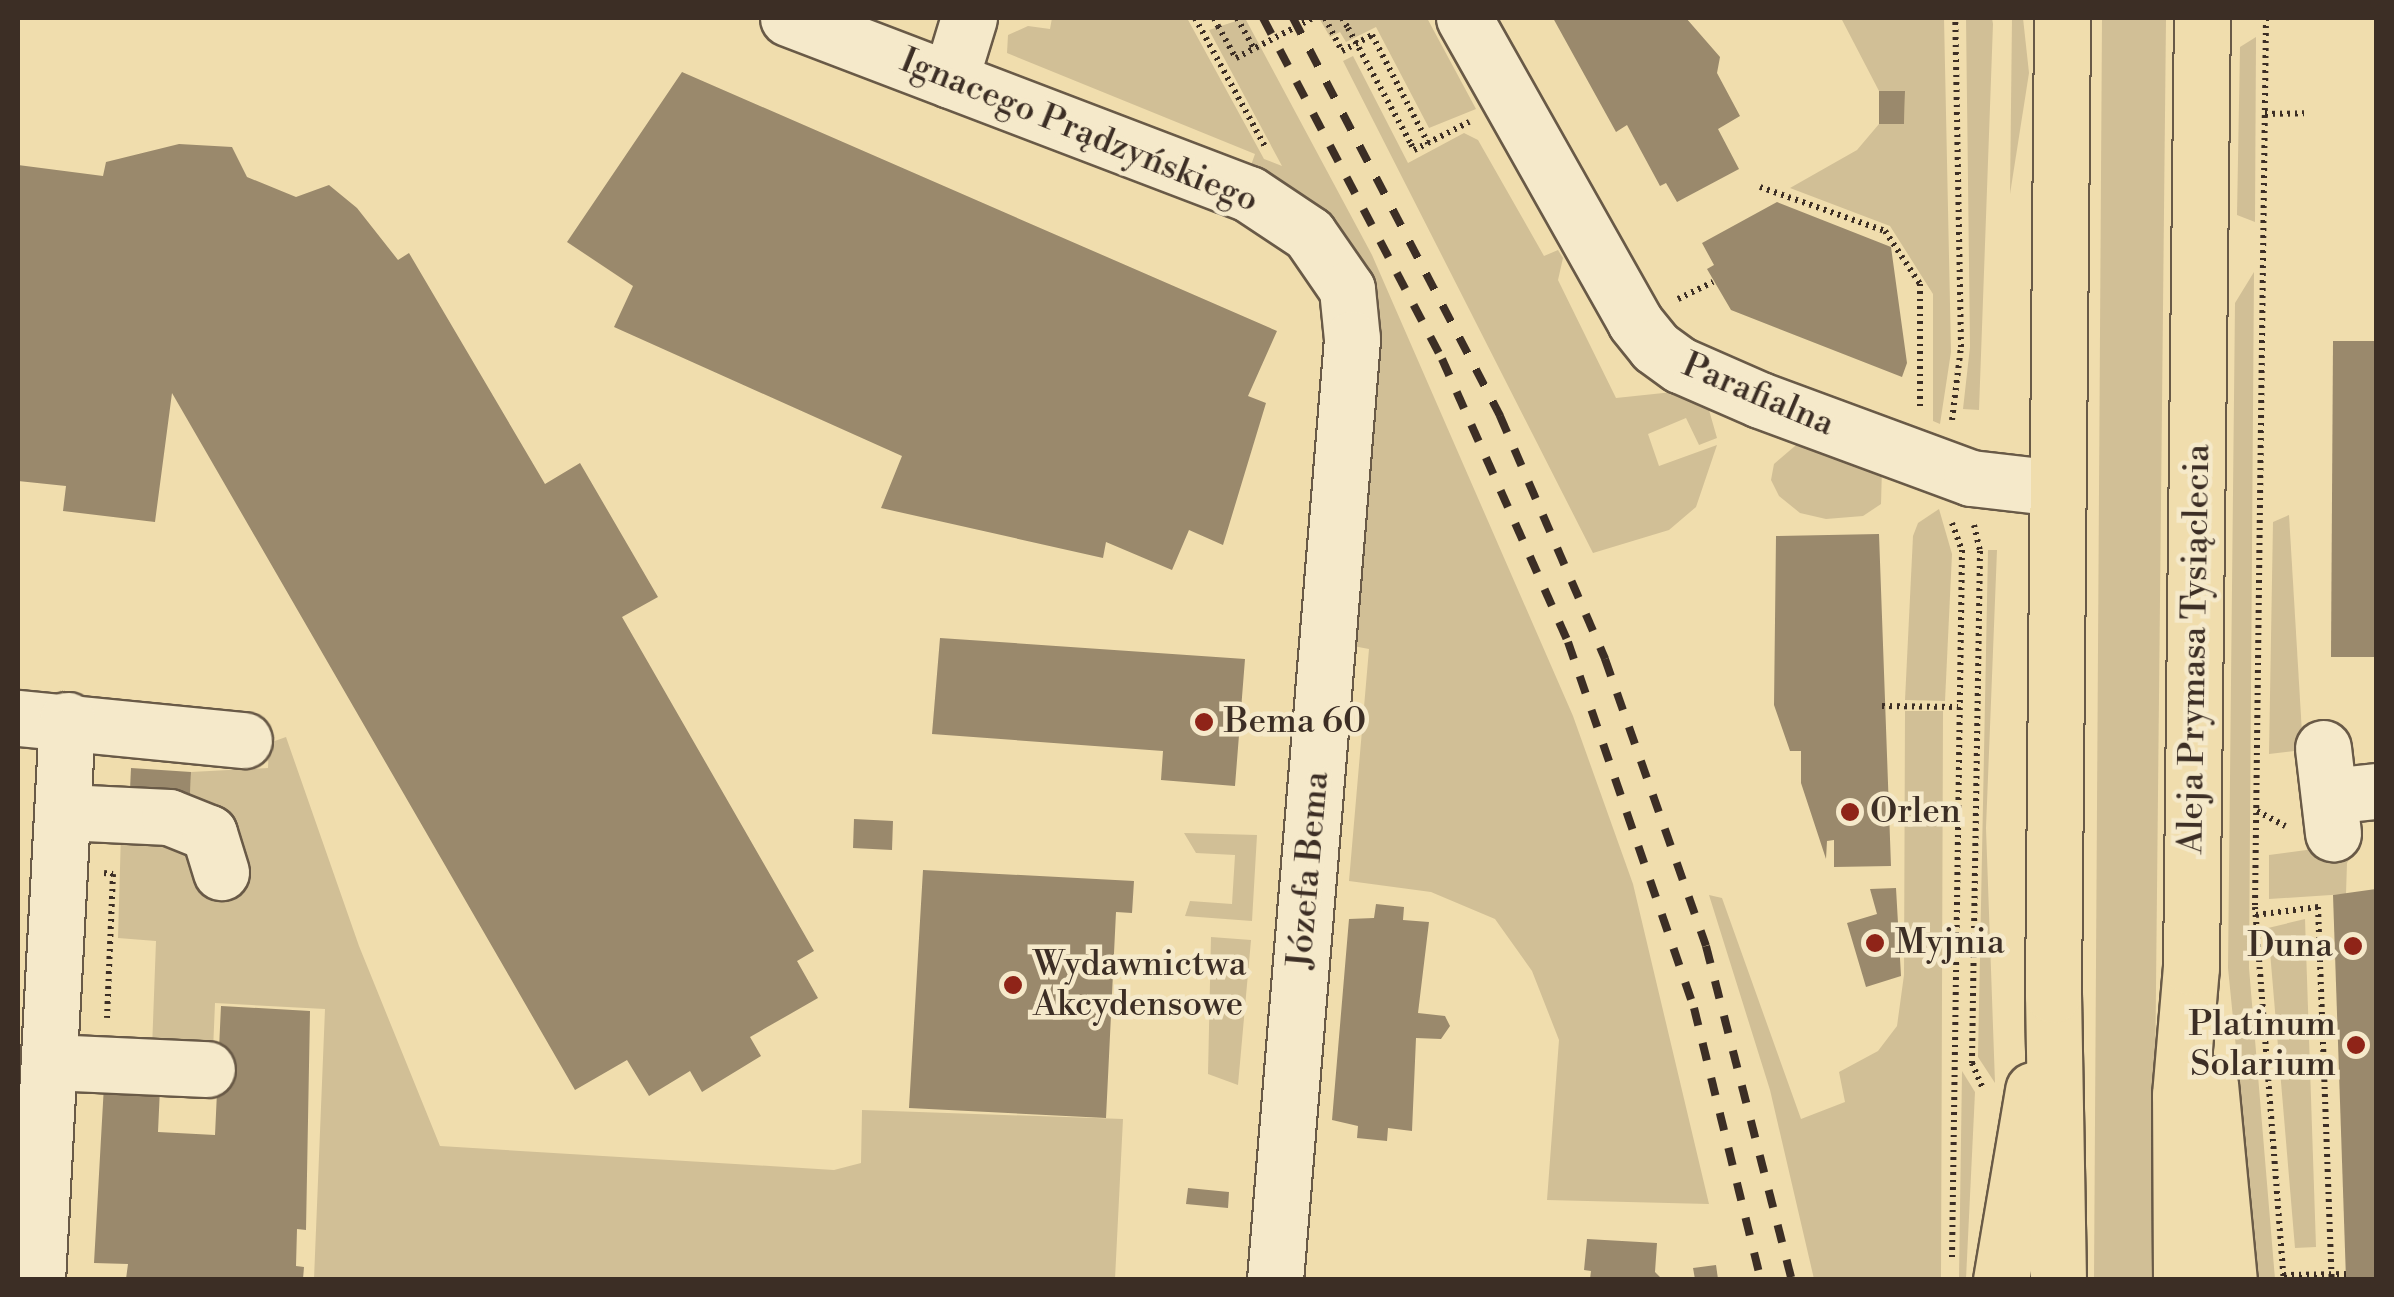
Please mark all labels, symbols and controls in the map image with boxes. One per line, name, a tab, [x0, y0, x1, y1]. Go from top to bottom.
street label: Ignacego Prądzyńskiego	[894, 40, 1264, 222]
street label: Parafialna	[1676, 344, 1840, 446]
street label: Aleja Prymasa Tysiąclecia	[2170, 444, 2220, 854]
place label: Bema 60	[1224, 701, 1366, 743]
marker: Bema 60	[1193, 711, 1215, 733]
street label: Józefa Bema	[1279, 770, 1339, 970]
place label: Orlen	[1870, 791, 1961, 833]
marker: Orlen	[1839, 801, 1861, 823]
place label: Myjnia	[1895, 922, 2005, 964]
place label: Duna	[2247, 925, 2333, 967]
marker: Myjnia	[1864, 932, 1886, 954]
marker: Duna	[2342, 935, 2364, 957]
place label: Wydawnictwa Akcydensowe	[1033, 944, 1246, 1026]
marker: Wydawnictwa Akcydensowe	[1002, 974, 1024, 996]
place label: Platinum Solarium	[2189, 1004, 2336, 1086]
marker: Platinum Solarium	[2345, 1034, 2367, 1056]

